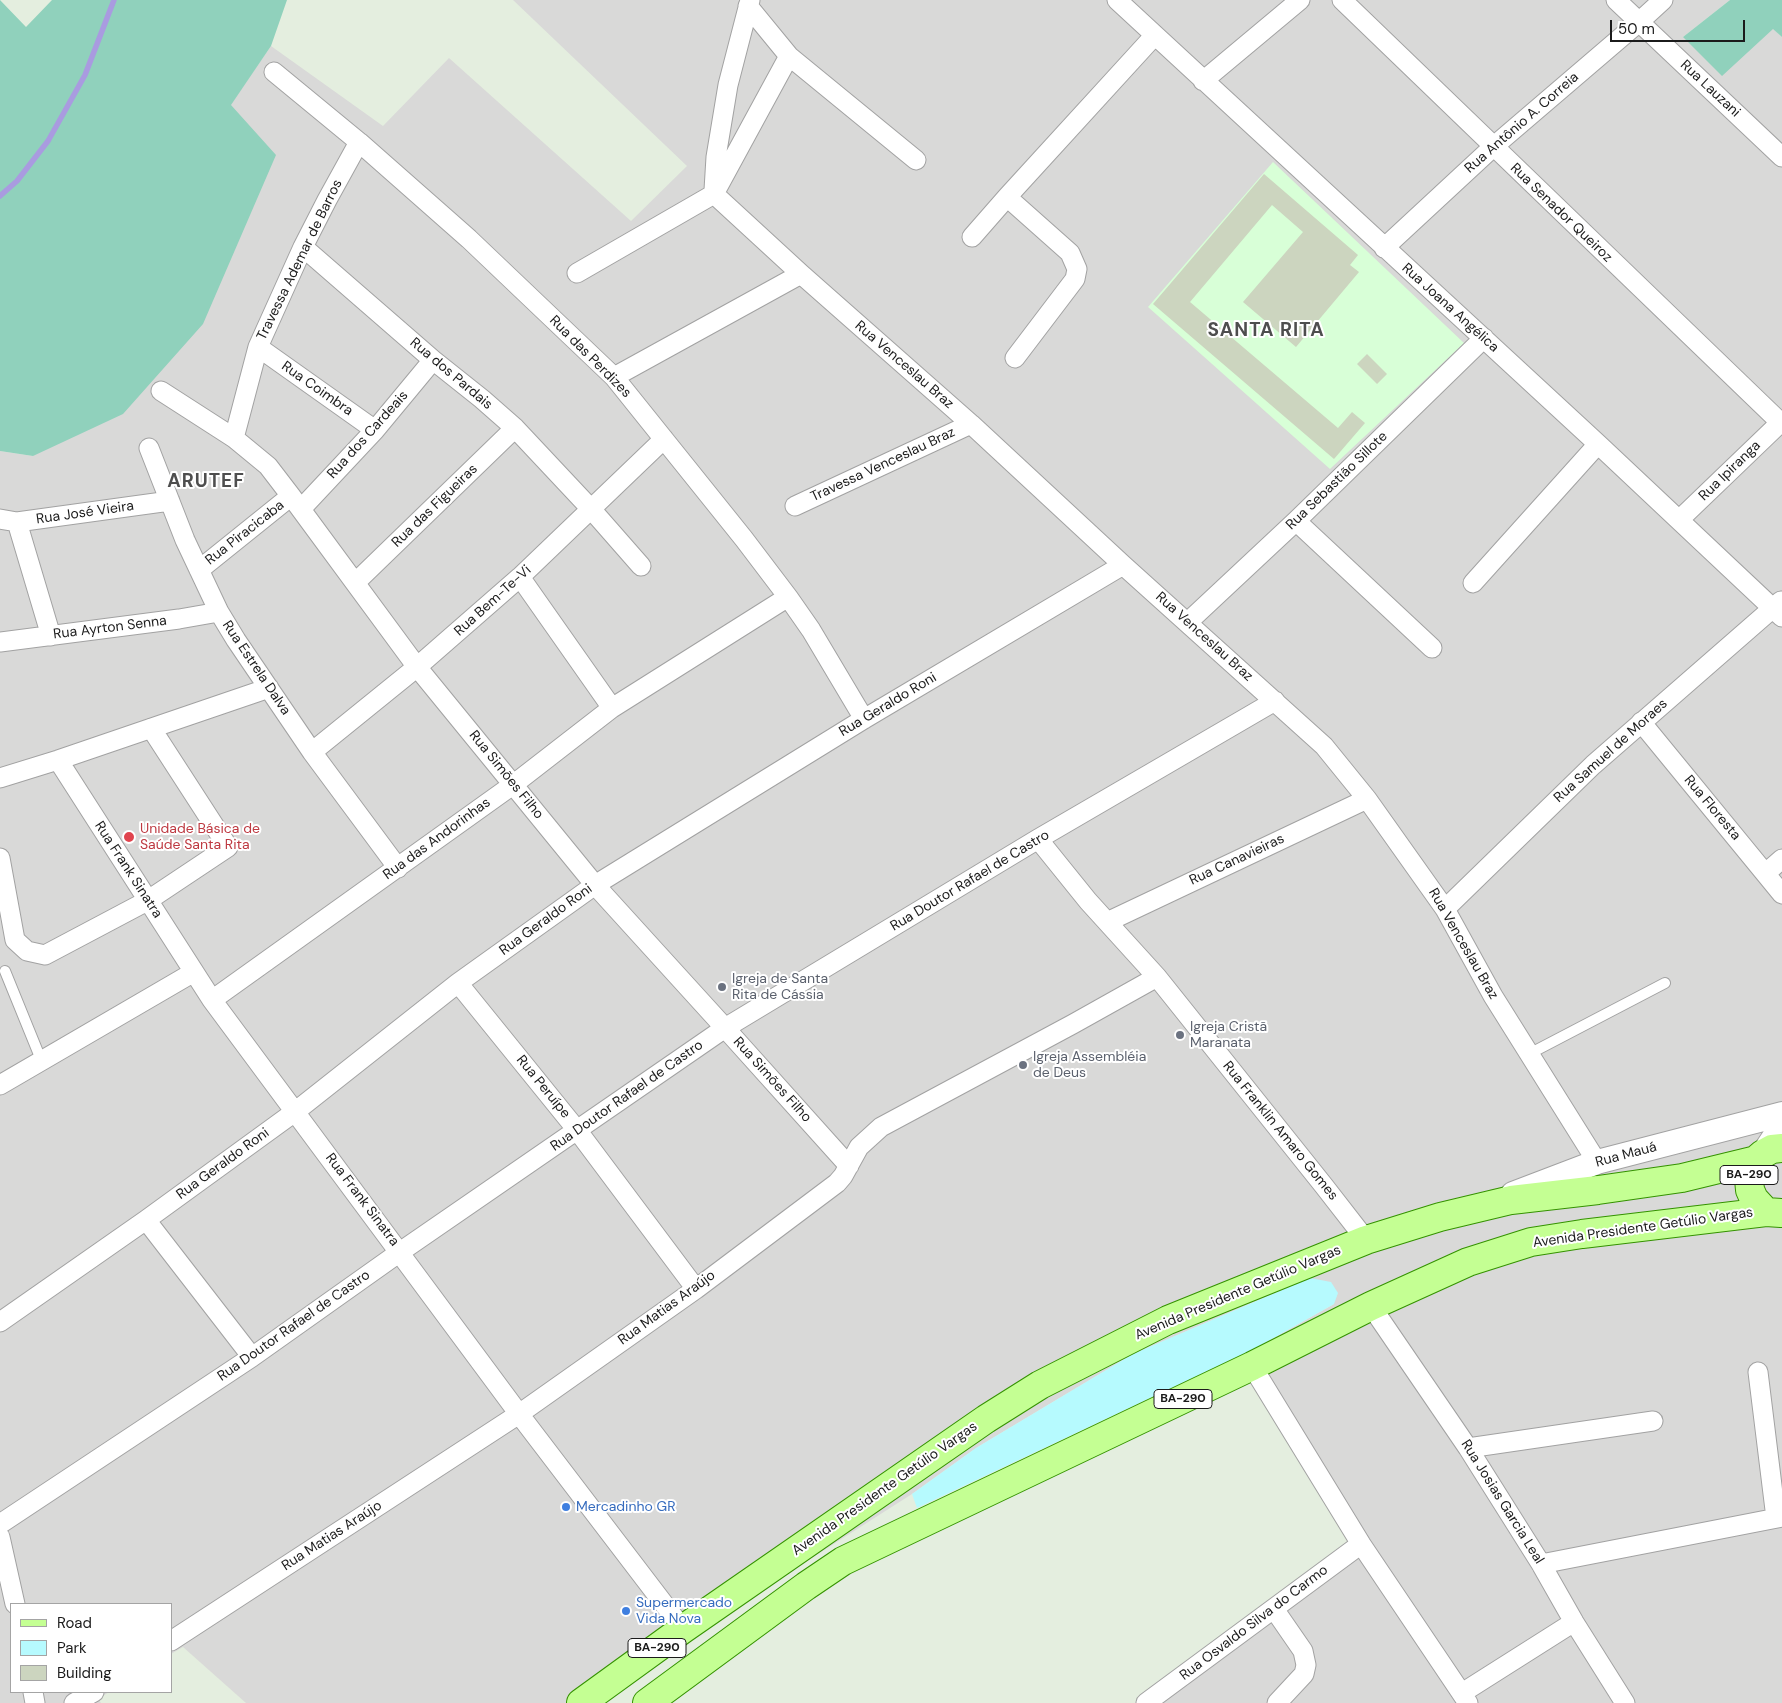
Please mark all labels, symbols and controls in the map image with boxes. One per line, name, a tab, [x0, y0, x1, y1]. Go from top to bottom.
scale bar	[1612, 10, 1747, 42]
text: 50 m	[1618, 19, 1655, 39]
street label: Rua Lauzani	[1676, 57, 1744, 121]
street label: Rua Antônio A. Correia	[1462, 69, 1582, 177]
street label: Rua Senador Queiroz	[1507, 160, 1615, 266]
street label: Travessa Ademar de Barros	[254, 177, 346, 343]
street label: Rua Joana Angélica	[1398, 260, 1502, 356]
street label: Rua das Perdizes	[546, 313, 634, 401]
street label: Rua Venceslau Braz	[851, 318, 957, 412]
district label: SANTA RITA	[1206, 320, 1326, 342]
street label: Rua dos Pardais	[406, 335, 496, 413]
street label: Rua Coimbra	[278, 358, 356, 420]
street label: Rua dos Cardeais	[324, 387, 412, 483]
street label: Travessa Venceslau Braz	[808, 424, 958, 506]
street label: Rua Sebastião Sillote	[1283, 428, 1391, 534]
street label: Rua Ipiranga	[1696, 437, 1764, 505]
street label: Rua das Figueiras	[389, 461, 481, 551]
district label: ARUTEF	[167, 471, 245, 493]
street label: Rua Piracicaba	[202, 497, 288, 569]
street label: Rua José Vieira	[35, 498, 135, 528]
street label: Rua Bem-Te-Vi	[451, 562, 535, 640]
street label: Rua Venceslau Braz	[1152, 589, 1256, 685]
street label: Rua Ayrton Senna	[52, 613, 168, 643]
street label: Rua Estrela Dalva	[218, 618, 294, 718]
street label: Rua Geraldo Roni	[836, 669, 940, 741]
street label: Rua Samuel de Moraes	[1551, 696, 1671, 806]
street label: Rua Simões Filho	[465, 727, 547, 823]
street label: Rua Floresta	[1680, 772, 1744, 844]
street label: Rua das Andorinhas	[380, 794, 494, 884]
street label: Rua Frank Sinatra	[90, 818, 166, 922]
place label: Unidade Básica de Saúde Santa Rita	[140, 821, 260, 854]
street label: Rua Doutor Rafael de Castro	[888, 827, 1052, 935]
marker: Unidade Básica de Saúde Santa Rita	[122, 830, 136, 844]
street label: Rua Canavieiras	[1187, 831, 1287, 889]
street label: Rua Geraldo Roni	[496, 881, 596, 959]
street label: Rua Venceslau Braz	[1424, 886, 1502, 1002]
place label: Igreja de Santa Rita de Cássia	[732, 971, 828, 1004]
marker: Igreja de Santa Rita de Cássia	[716, 981, 728, 993]
place label: Igreja Cristã Maranata	[1190, 1019, 1267, 1052]
marker: Igreja Cristã Maranata	[1174, 1029, 1186, 1041]
street label: Rua Simões Filho	[729, 1034, 815, 1126]
street label: Rua Doutor Rafael de Castro	[548, 1037, 706, 1155]
place label: Igreja Assembléia de Deus	[1033, 1049, 1146, 1082]
street label: Rua Peruípe	[512, 1052, 574, 1122]
street label: Rua Franklin Amaro Gomes	[1219, 1058, 1341, 1204]
marker: Igreja Assembléia de Deus	[1017, 1059, 1029, 1071]
street label: Rua Geraldo Roni	[173, 1125, 273, 1203]
street label: Rua Mauá	[1594, 1139, 1658, 1171]
street label: Rua Frank Sinatra	[322, 1150, 402, 1250]
road number: BA-290	[1720, 1166, 1778, 1184]
street label: Avenida Presidente Getúlio Vargas	[1532, 1204, 1754, 1252]
street label: Avenida Presidente Getúlio Vargas	[1132, 1242, 1344, 1344]
street label: Rua Doutor Rafael de Castro	[215, 1267, 373, 1385]
street label: Rua Matias Araújo	[615, 1267, 719, 1349]
road number: BA-290	[1154, 1390, 1212, 1408]
street label: Avenida Presidente Getúlio Vargas	[789, 1418, 981, 1560]
street label: Rua Josias Garcia Leal	[1457, 1437, 1547, 1567]
street label: Rua Matias Araújo	[279, 1497, 385, 1575]
place label: Mercadinho GR	[576, 1499, 675, 1515]
marker: Mercadinho GR	[560, 1501, 572, 1513]
street label: Rua Osvaldo Silva do Carmo	[1177, 1562, 1331, 1684]
place label: Supermercado Vida Nova	[636, 1595, 732, 1628]
legend	[10, 1603, 172, 1693]
marker: Supermercado Vida Nova	[620, 1605, 632, 1617]
text: Road	[57, 1613, 92, 1633]
text: Park	[57, 1638, 87, 1658]
road number: BA-290	[628, 1639, 686, 1658]
text: Building	[57, 1663, 112, 1683]

